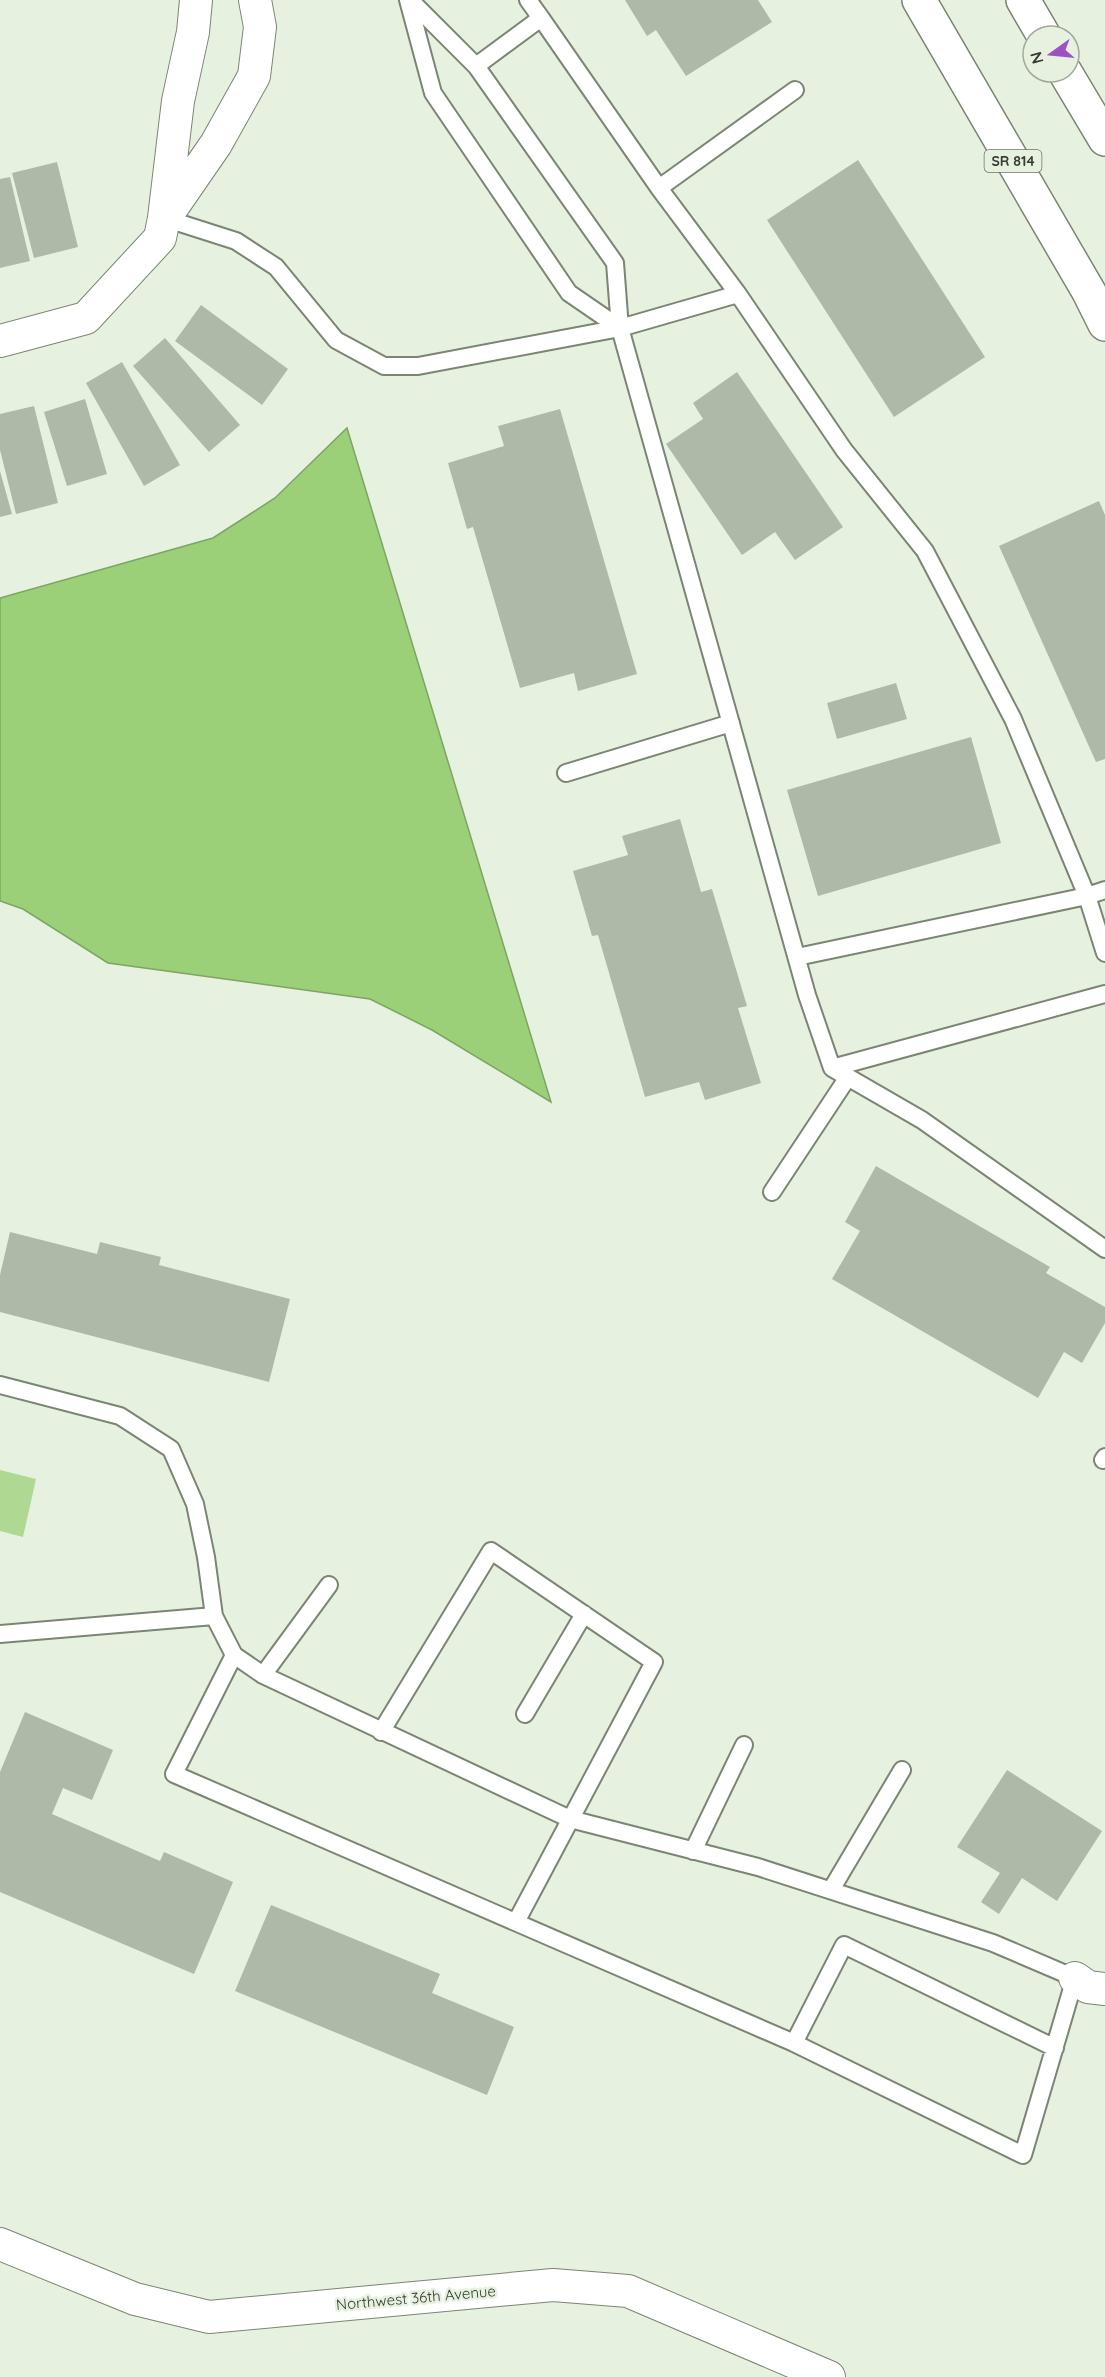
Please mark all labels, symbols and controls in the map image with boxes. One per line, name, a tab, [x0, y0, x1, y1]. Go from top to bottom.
north arrow	[1021, 24, 1081, 84]
text: N	[1025, 50, 1048, 66]
road number: SR 814	[984, 150, 1042, 172]
street label: Northwest 36th Avenue	[335, 2281, 497, 2314]

